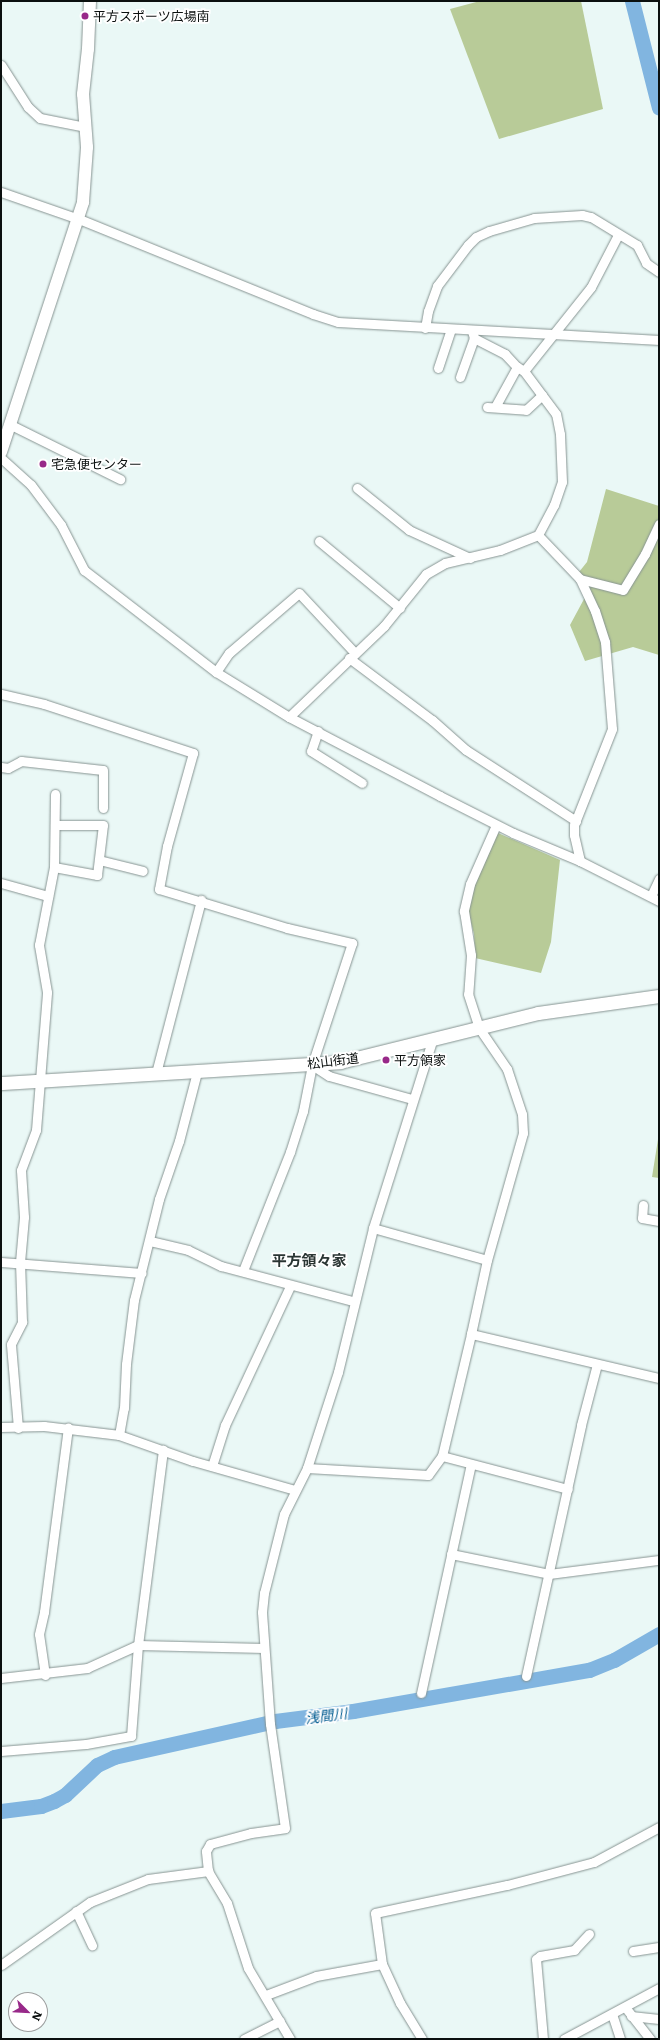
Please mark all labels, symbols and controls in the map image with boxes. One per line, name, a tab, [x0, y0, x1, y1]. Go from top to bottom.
place label: 平方スポーツ広場南	[93, 8, 210, 24]
marker: 平方スポーツ広場南	[80, 11, 90, 21]
place label: 宅急便センター	[51, 456, 142, 472]
marker: 宅急便センター	[38, 459, 48, 469]
street label: 松山街道	[306, 1050, 360, 1072]
place label: 平方領家	[394, 1052, 446, 1068]
marker: 平方領家	[381, 1055, 391, 1065]
district label: 平方領々家	[272, 1251, 346, 1269]
water label: 浅間川	[304, 1704, 348, 1726]
north arrow	[8, 1992, 48, 2032]
text: N	[29, 2009, 47, 2024]

